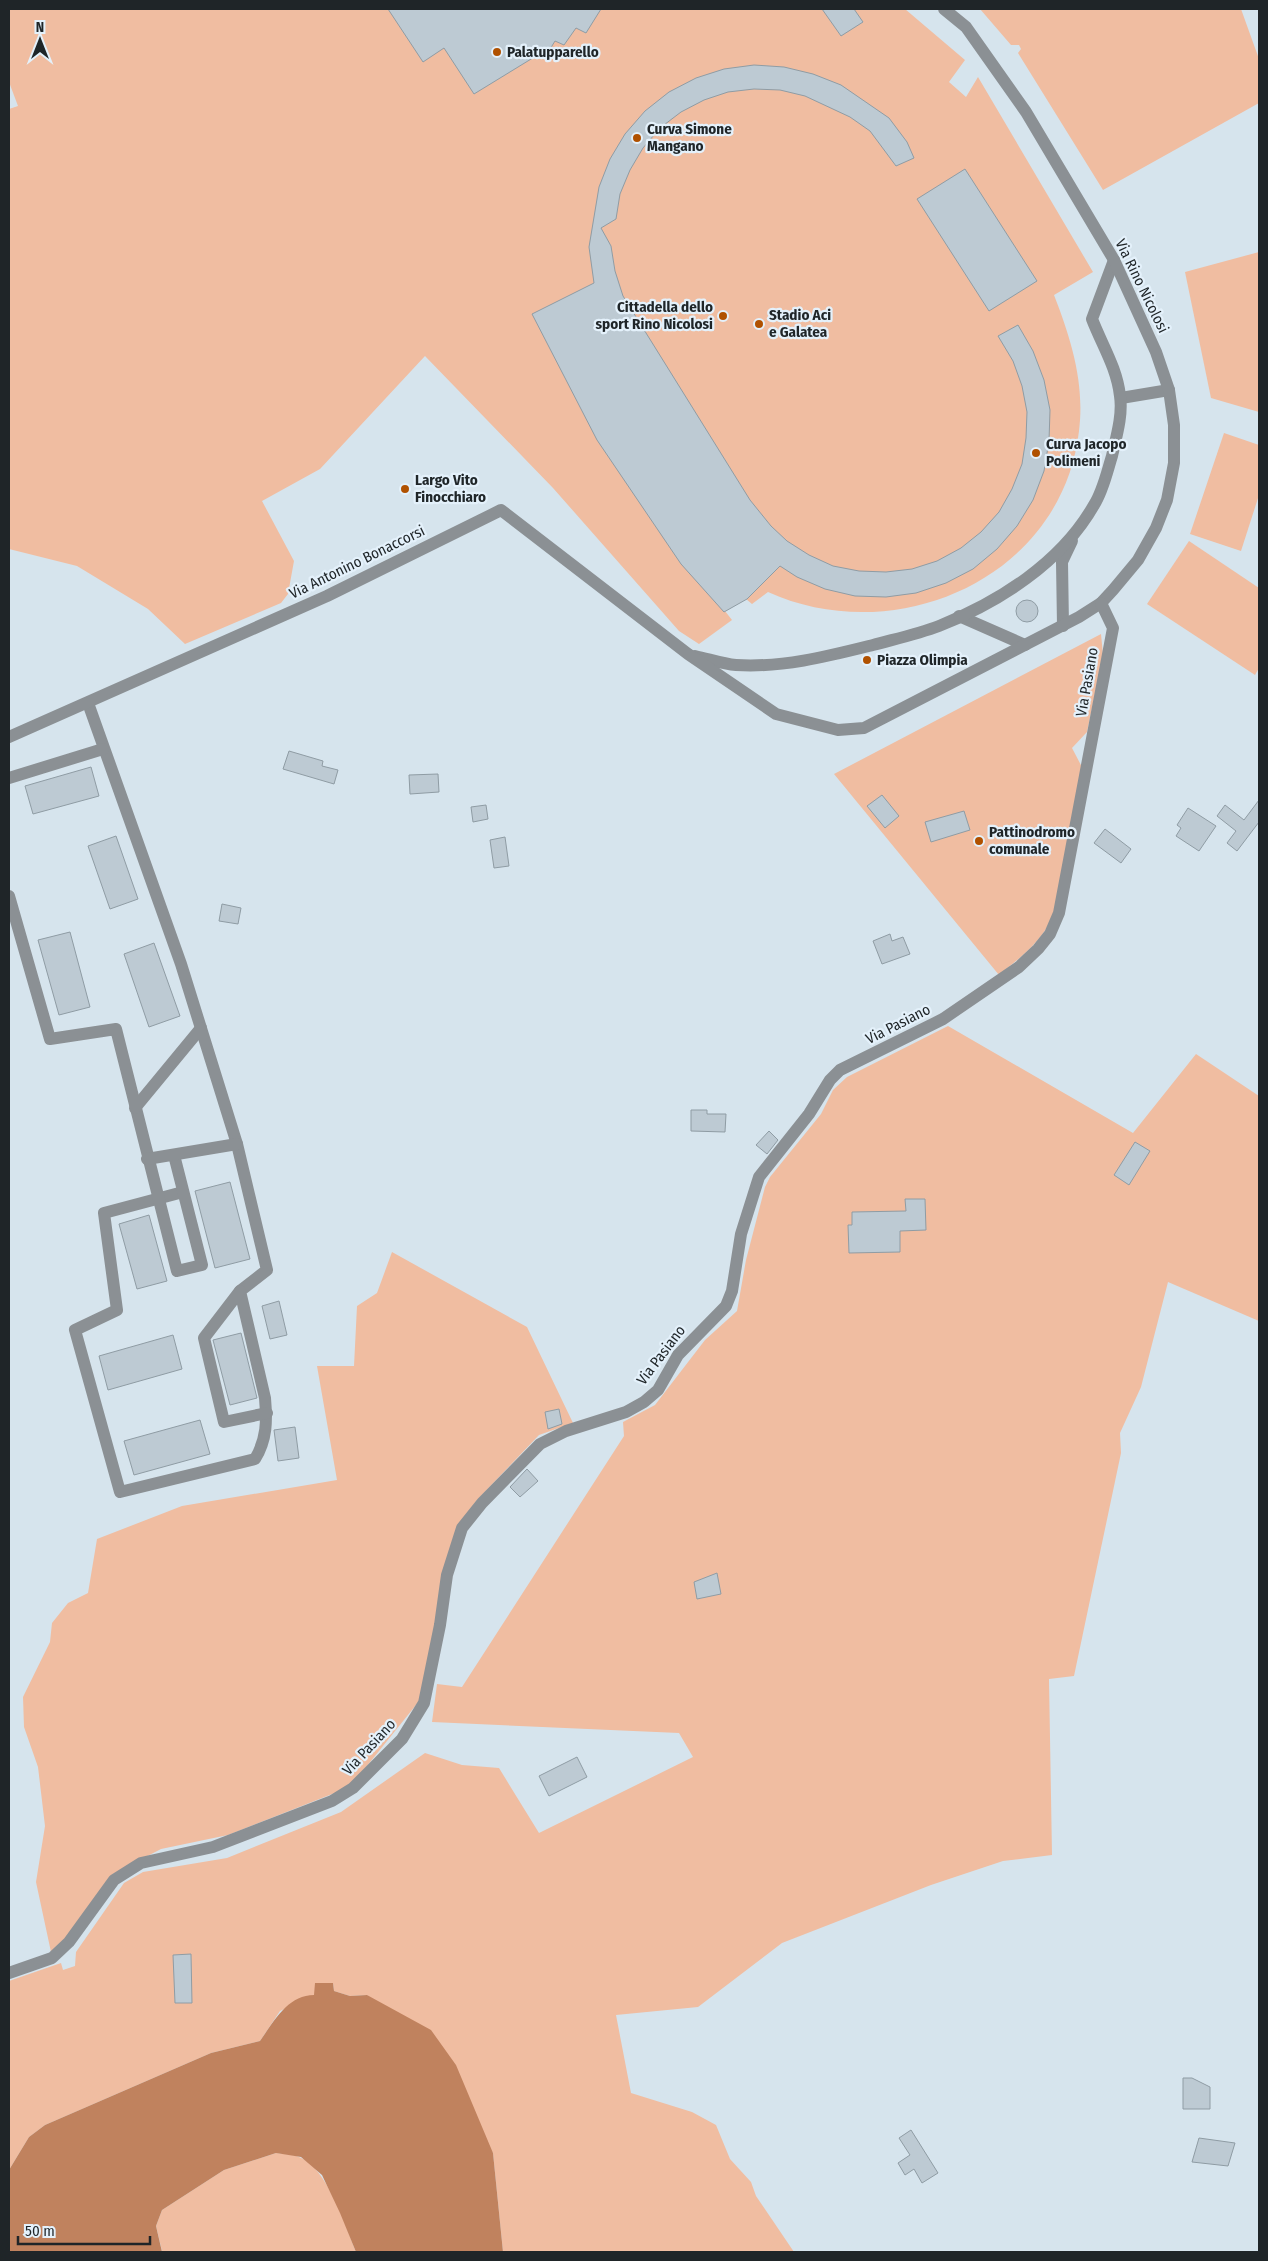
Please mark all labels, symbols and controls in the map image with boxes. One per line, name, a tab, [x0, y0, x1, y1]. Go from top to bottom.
north arrow	[15, 15, 65, 65]
text: N	[36, 19, 44, 36]
place label: Palatupparello	[507, 43, 599, 61]
marker: Palatupparello	[491, 46, 503, 58]
place label: Curva Simone Mangano	[647, 120, 732, 155]
marker: Curva Simone Mangano	[631, 132, 643, 144]
street label: Via Rino Nicolosi	[1111, 236, 1173, 336]
place label: Cittadella dello sport Rino Nicolosi	[595, 298, 713, 333]
place label: Stadio Aci e Galatea	[769, 306, 831, 341]
marker: Cittadella dello sport Rino Nicolosi	[717, 310, 729, 322]
marker: Stadio Aci e Galatea	[753, 318, 765, 330]
place label: Curva Jacopo Polimeni	[1046, 435, 1126, 470]
marker: Curva Jacopo Polimeni	[1030, 447, 1042, 459]
place label: Largo Vito Finocchiaro	[415, 471, 486, 506]
marker: Largo Vito Finocchiaro	[399, 483, 411, 495]
street label: Via Antonino Bonaccorsi	[286, 521, 428, 603]
street label: Via Pasiano	[1072, 646, 1102, 718]
place label: Piazza Olimpia	[877, 651, 968, 669]
marker: Piazza Olimpia	[861, 654, 873, 666]
place label: Pattinodromo comunale	[989, 823, 1075, 858]
marker: Pattinodromo comunale	[973, 835, 985, 847]
street label: Via Pasiano	[863, 1000, 933, 1048]
street label: Via Pasiano	[633, 1322, 689, 1388]
street label: Via Pasiano	[339, 1715, 400, 1779]
scale bar	[18, 2214, 150, 2246]
text: 50 m	[25, 2222, 55, 2240]

